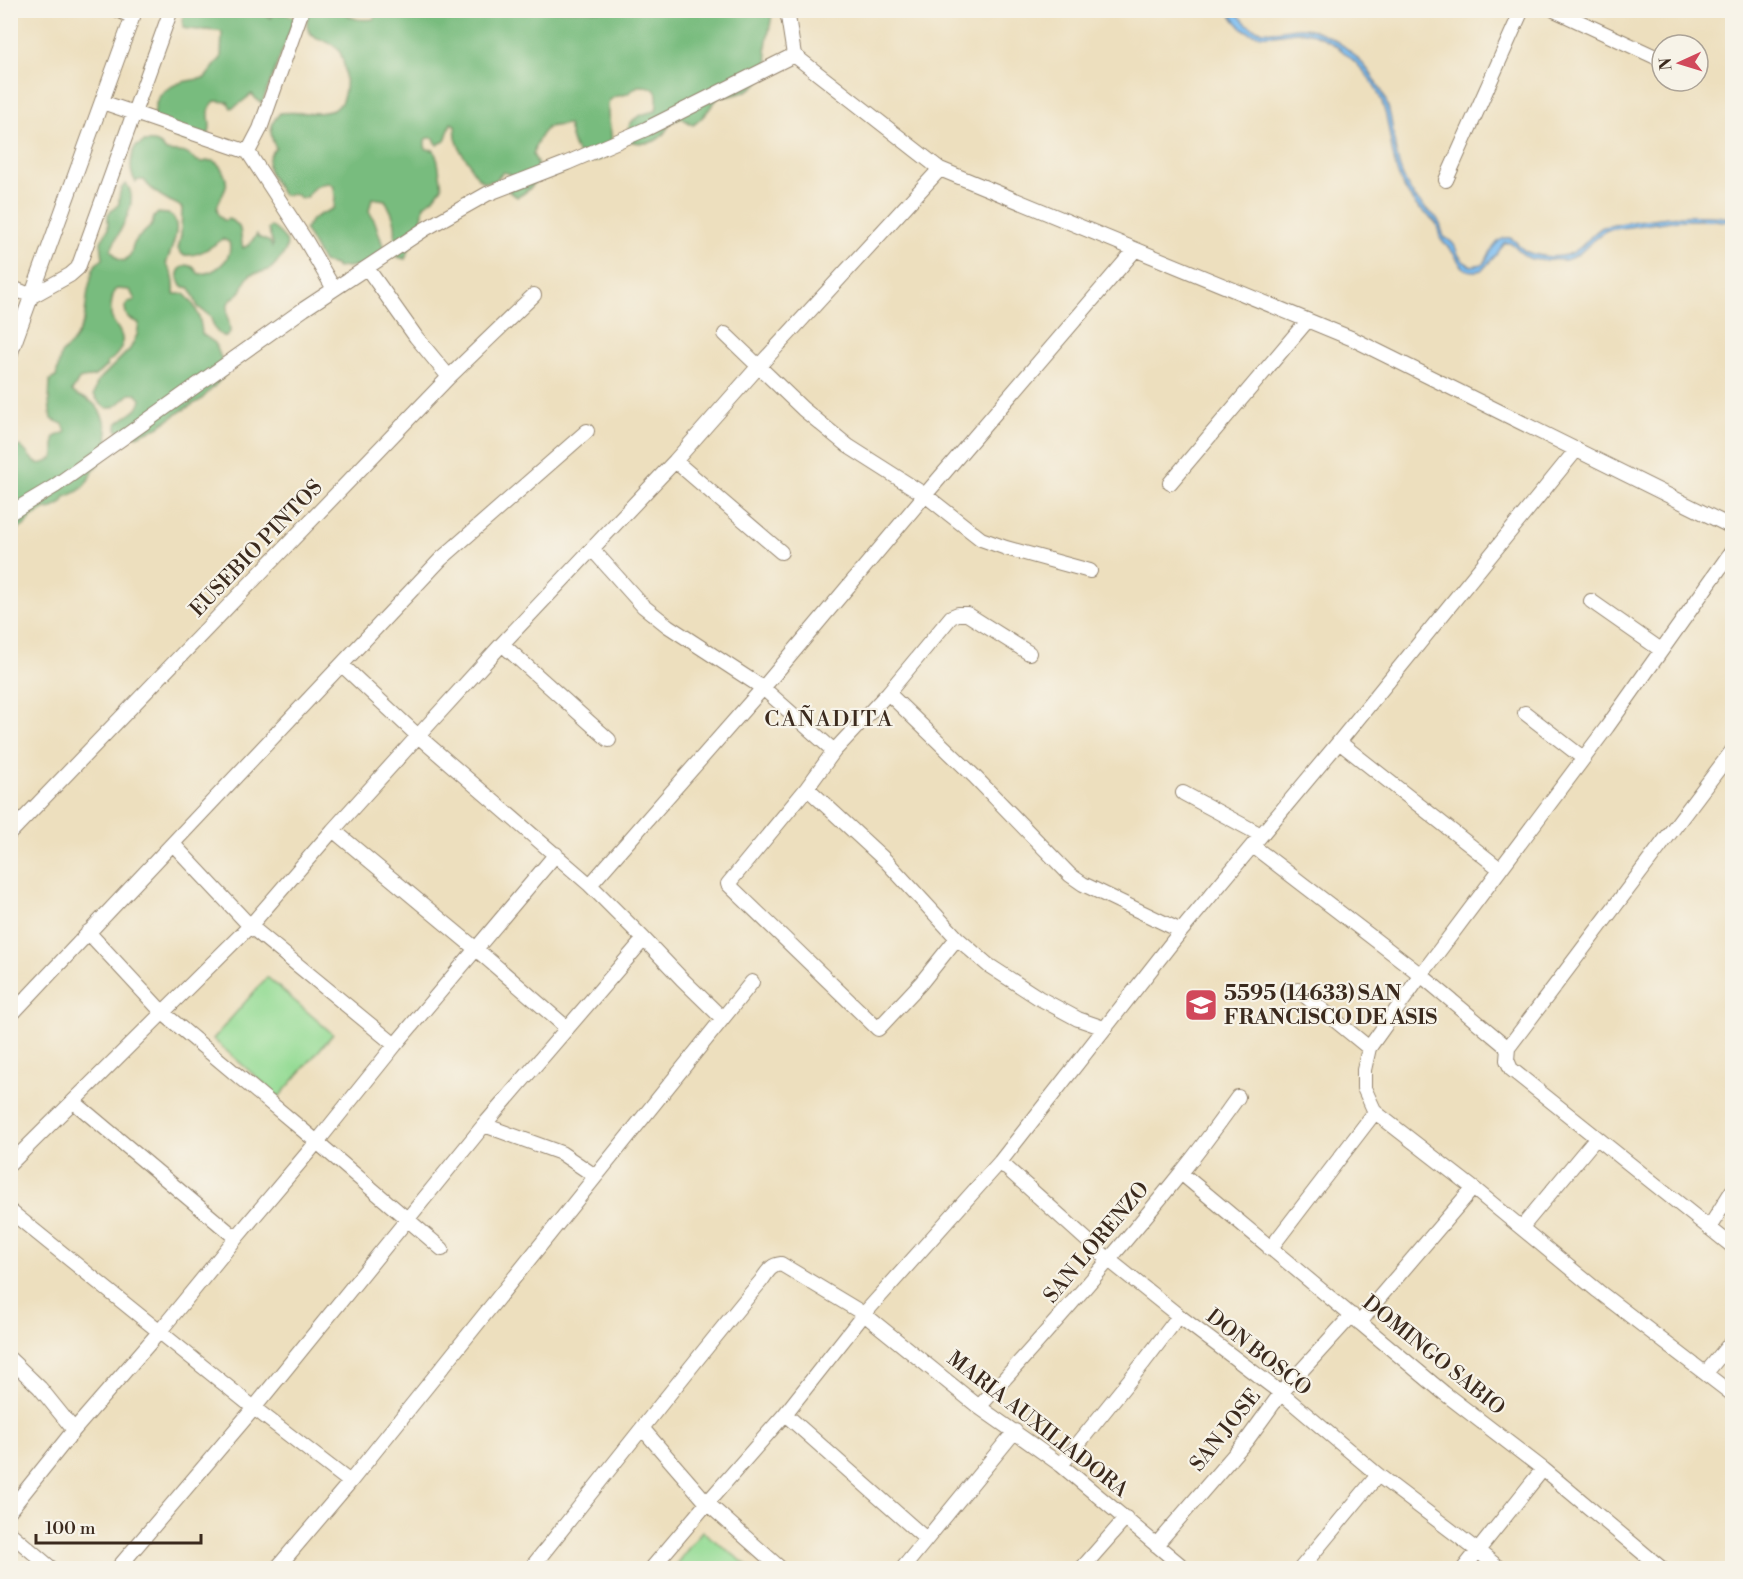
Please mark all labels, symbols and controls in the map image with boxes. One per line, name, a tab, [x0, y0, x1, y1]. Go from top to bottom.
north arrow	[1650, 33, 1710, 93]
text: N	[1656, 57, 1676, 71]
street label: EUSEBIO PINTOS	[185, 475, 329, 623]
district label: CAÑADITA	[764, 705, 894, 733]
place label: 5595 (14633) SAN FRANCISCO DE ASIS	[1224, 981, 1437, 1031]
school or university icon: 5595 (14633) SAN FRANCISCO DE ASIS	[1183, 987, 1219, 1023]
street label: SAN LORENZO	[1038, 1177, 1155, 1309]
street label: DOMINGO SABIO	[1357, 1290, 1510, 1421]
street label: DON BOSCO	[1201, 1304, 1316, 1402]
street label: MARIA AUXILIADORA	[942, 1346, 1134, 1504]
street label: SAN JOSE	[1185, 1384, 1267, 1477]
scale bar	[36, 1507, 201, 1545]
text: 100 m	[45, 1517, 96, 1540]

